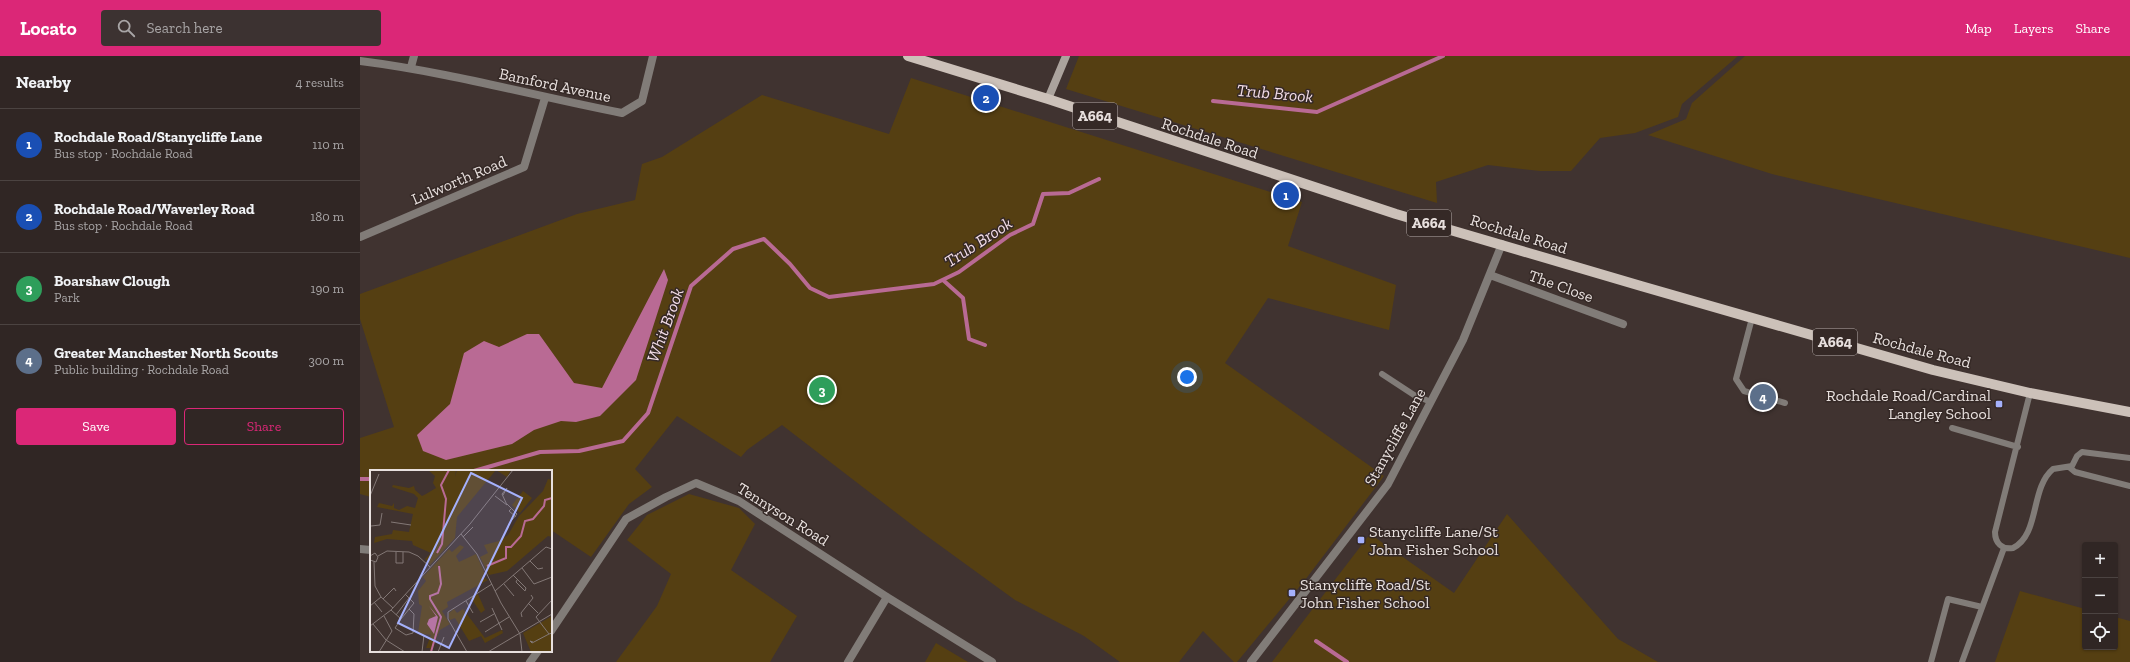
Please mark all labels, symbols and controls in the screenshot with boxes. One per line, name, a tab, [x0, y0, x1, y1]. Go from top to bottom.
search box	[101, 10, 381, 46]
text: Locato	[20, 17, 77, 40]
icon: search	[115, 17, 137, 39]
text: Search here	[147, 19, 223, 37]
text: Map	[1965, 20, 1992, 37]
text: Layers	[2014, 20, 2053, 37]
text: Share	[2075, 20, 2110, 37]
street label: Bamford Avenue	[497, 64, 613, 106]
text: Nearby	[16, 72, 71, 92]
text: 4 results	[296, 75, 344, 90]
water label: Trub Brook	[1236, 80, 1314, 106]
pin: 2	[973, 83, 999, 113]
road number: A664	[1073, 103, 1117, 129]
street label: Rochdale Road	[1159, 113, 1261, 163]
text: Rochdale Road/Stanycliffe Lane	[54, 128, 262, 146]
text: 1	[26, 137, 32, 152]
text: 110 m	[312, 137, 344, 152]
text: Bus stop · Rochdale Road	[54, 146, 193, 161]
street label: Lulworth Road	[409, 151, 510, 209]
pin: 1	[1273, 180, 1299, 210]
text: Rochdale Road/Waverley Road	[54, 200, 255, 218]
text: 2	[26, 209, 32, 224]
text: 180 m	[310, 209, 344, 224]
road number: A664	[1407, 210, 1451, 236]
street label: Rochdale Road	[1468, 210, 1570, 258]
water label: Trub Brook	[940, 213, 1016, 271]
text: Bus stop · Rochdale Road	[54, 218, 193, 233]
street label: The Close	[1526, 266, 1596, 306]
text: Boarshaw Clough	[54, 272, 170, 290]
text: 3	[26, 281, 32, 296]
text: 190 m	[310, 281, 344, 296]
water label: Whit Brook	[642, 285, 688, 365]
text: Park	[54, 290, 80, 305]
street label: Rochdale Road	[1871, 328, 1973, 372]
road number: A664	[1813, 329, 1857, 355]
text: Greater Manchester North Scouts	[54, 344, 278, 362]
text: 4	[25, 353, 33, 368]
text: 300 m	[308, 353, 344, 368]
text: Public building · Rochdale Road	[54, 362, 229, 377]
your location	[1177, 367, 1197, 387]
pin: 3	[809, 375, 835, 405]
pin: 4	[1750, 382, 1776, 412]
street label: Stanycliffe Lane	[1360, 385, 1430, 489]
place label: Rochdale Road/Cardinal Langley School	[1826, 386, 1991, 423]
marker: Rochdale Road/Cardinal Langley School	[1994, 399, 2004, 409]
button: Save	[16, 408, 176, 445]
button: Share	[184, 408, 344, 445]
inset map	[370, 470, 552, 652]
street label: Tennyson Road	[734, 478, 833, 550]
place label: Stanycliffe Lane/St John Fisher School	[1369, 522, 1498, 559]
marker: Stanycliffe Lane/St John Fisher School	[1356, 535, 1366, 545]
map controls	[2082, 542, 2118, 650]
button: +	[2082, 542, 2118, 578]
place label: Stanycliffe Road/St John Fisher School	[1300, 575, 1430, 612]
button: −	[2082, 578, 2118, 614]
marker: Stanycliffe Road/St John Fisher School	[1287, 588, 1297, 598]
button: locate	[2082, 614, 2118, 650]

